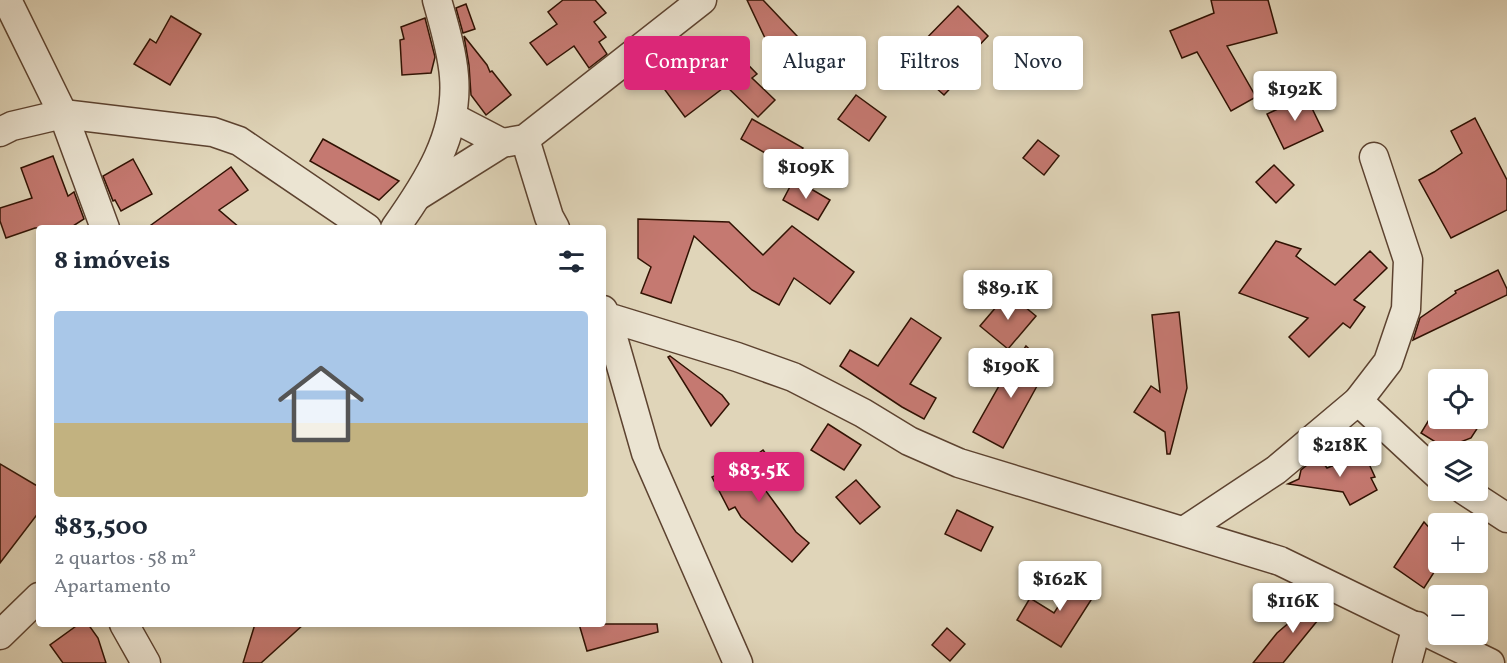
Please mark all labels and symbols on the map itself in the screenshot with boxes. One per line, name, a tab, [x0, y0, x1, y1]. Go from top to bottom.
pin: $192K	[1253, 71, 1337, 122]
pin: $109K	[764, 149, 848, 200]
pin: $89.1K	[959, 270, 1057, 321]
pin: $190K	[969, 348, 1053, 399]
pin: $218K	[1298, 427, 1382, 478]
pin: $83.5K	[710, 452, 808, 503]
pin: $162K	[1018, 561, 1102, 612]
pin: $116K	[1251, 583, 1335, 634]

